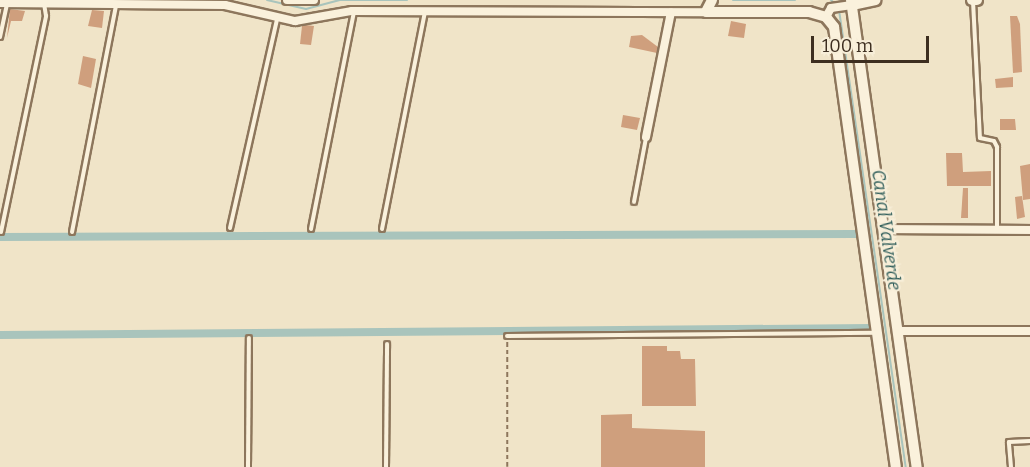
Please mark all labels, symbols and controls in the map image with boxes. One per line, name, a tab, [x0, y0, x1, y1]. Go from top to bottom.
scale bar	[814, 24, 932, 62]
text: 100 m	[822, 35, 873, 57]
water label: Canal Valverde	[867, 168, 905, 292]

